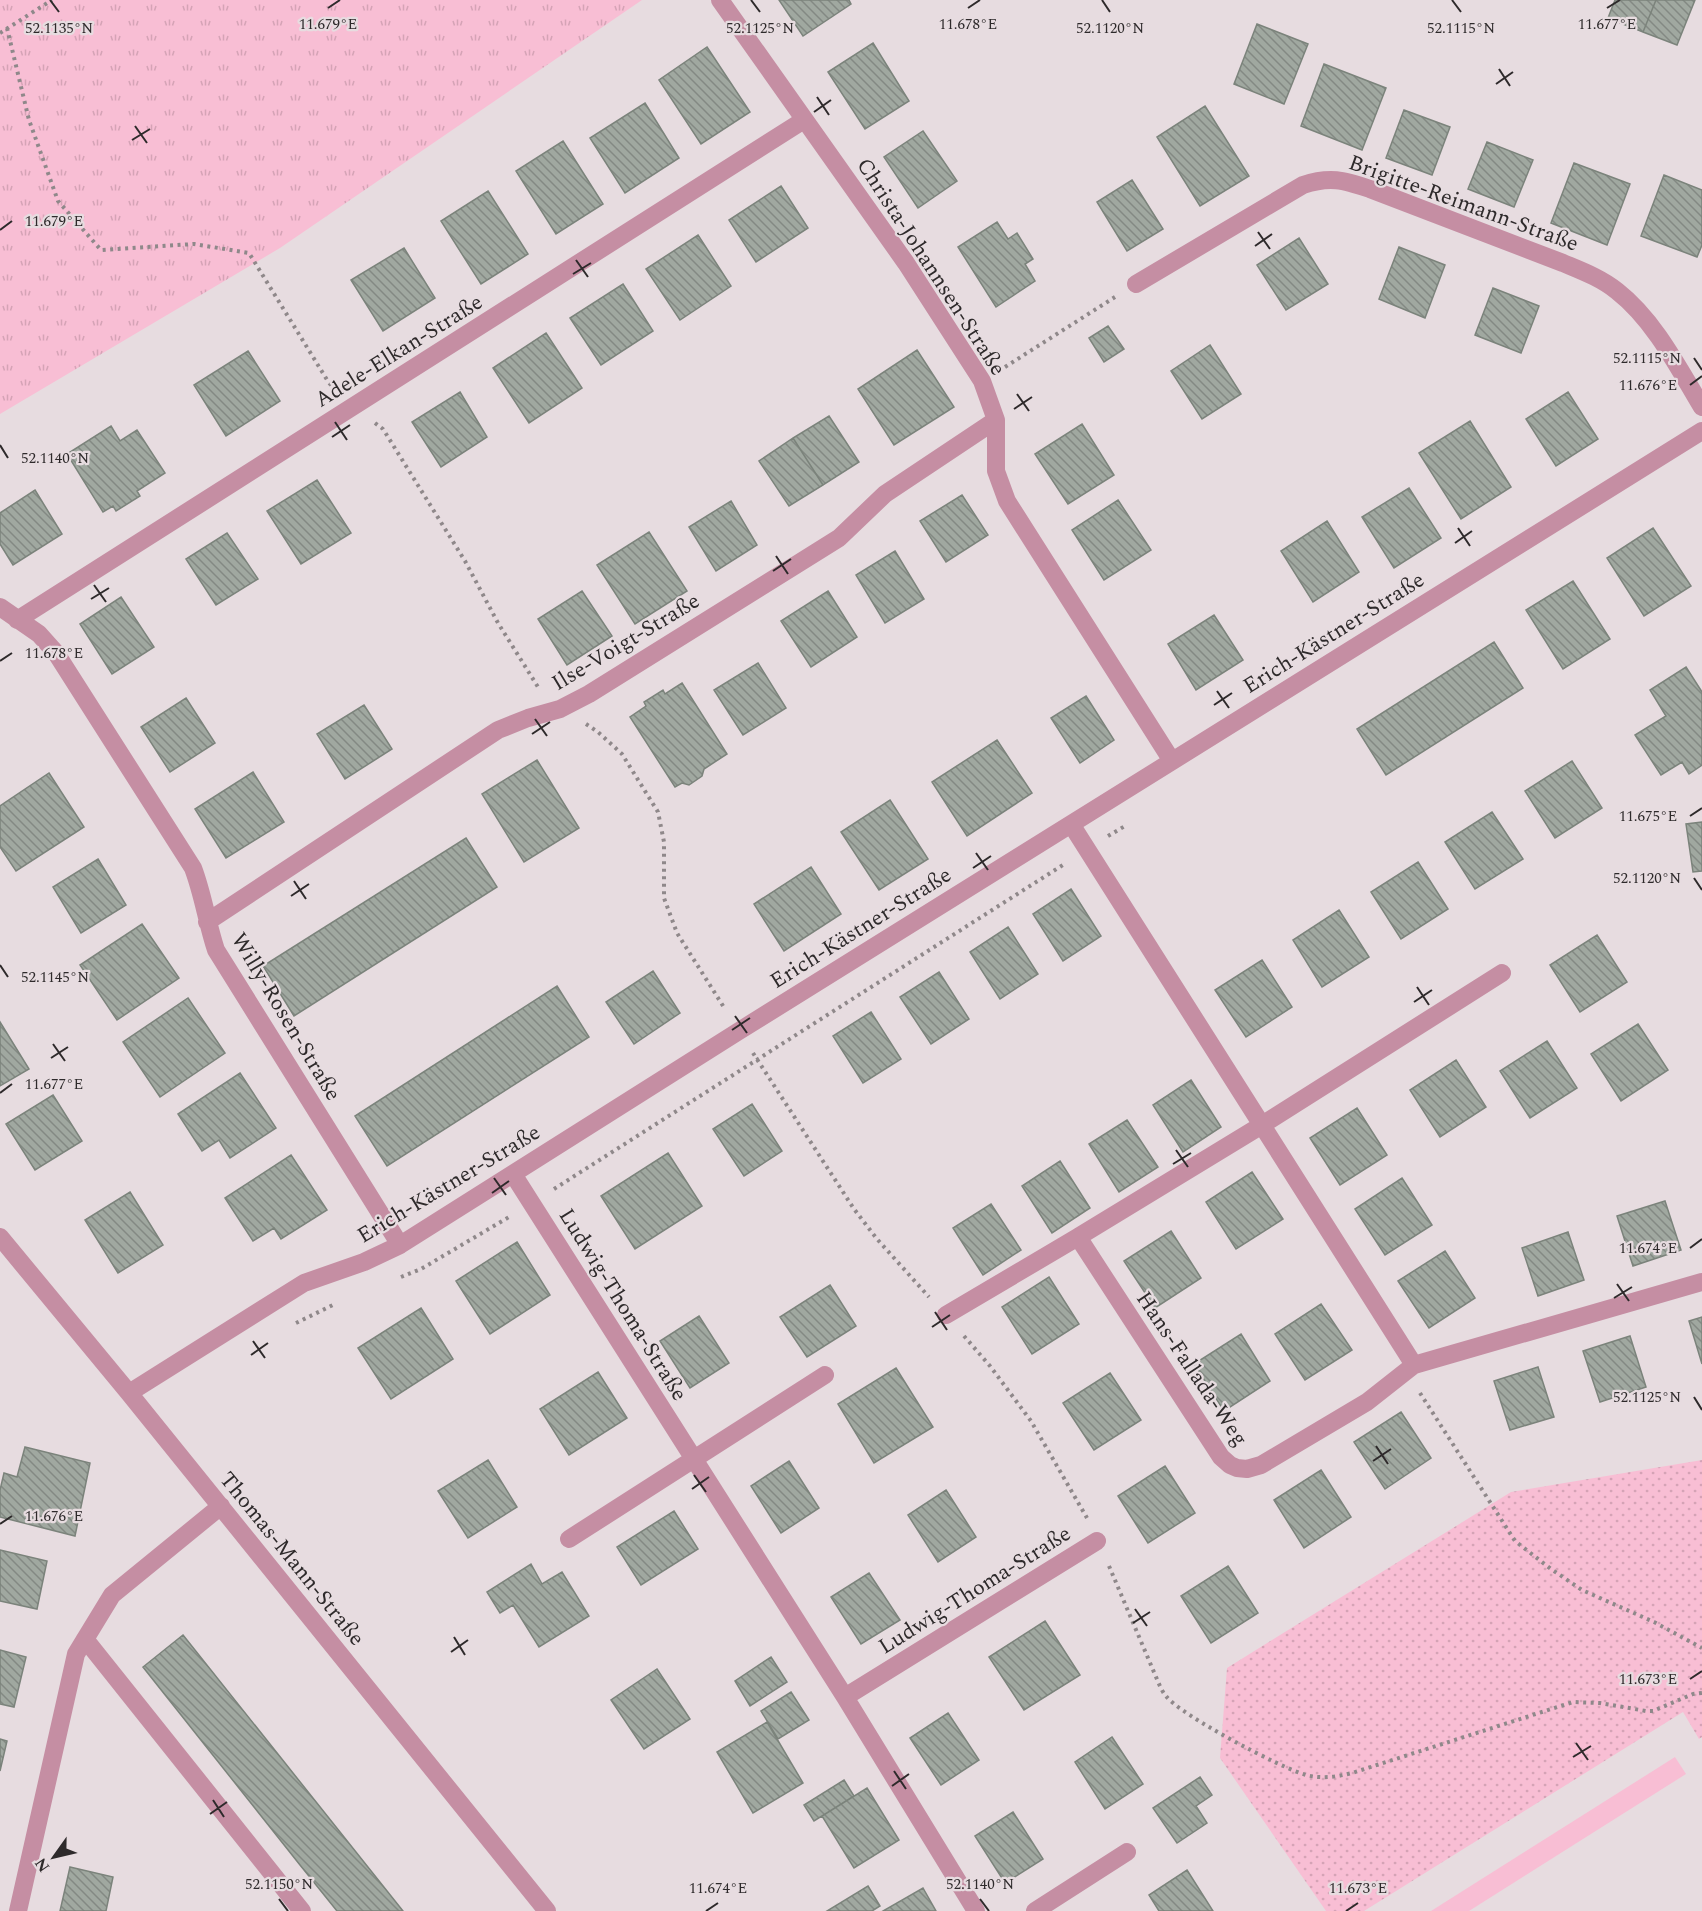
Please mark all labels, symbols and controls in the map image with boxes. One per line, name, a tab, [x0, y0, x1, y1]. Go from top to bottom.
text: 11.679°E	[299, 13, 357, 36]
text: 11.678°E	[939, 13, 997, 36]
text: 11.677°E	[1578, 13, 1636, 36]
text: 52.1135°N	[25, 17, 93, 40]
text: 52.1125°N	[726, 17, 794, 40]
text: 52.1120°N	[1076, 17, 1144, 40]
text: 52.1115°N	[1427, 17, 1495, 40]
street label: Brigitte-Reimann-Straße	[1344, 146, 1583, 260]
street label: Christa-Johannsen-Straße	[848, 151, 1014, 382]
text: 11.679°E	[25, 210, 83, 233]
street label: Adele-Elkan-Straße	[308, 286, 489, 416]
text: 52.1115°N	[1613, 347, 1681, 370]
text: 11.676°E	[1619, 374, 1677, 397]
text: 52.1140°N	[21, 447, 89, 470]
street label: Erich-Kästner-Straße	[1237, 564, 1431, 703]
street label: Ilse-Voigt-Straße	[545, 585, 706, 700]
text: 11.678°E	[25, 642, 83, 665]
text: 11.675°E	[1619, 805, 1677, 828]
street label: Erich-Kästner-Straße	[764, 859, 958, 998]
text: 52.1120°N	[1613, 867, 1681, 890]
street label: Willy-Rosen-Straße	[222, 926, 349, 1107]
text: 52.1145°N	[21, 966, 89, 989]
text: 11.677°E	[25, 1073, 83, 1096]
street label: Erich-Kästner-Straße	[351, 1116, 547, 1252]
street label: Ludwig-Thoma-Straße	[550, 1202, 695, 1407]
text: 11.674°E	[1619, 1237, 1677, 1260]
street label: Hans-Fallada-Weg	[1128, 1285, 1256, 1453]
text: 52.1125°N	[1613, 1386, 1681, 1409]
street label: Thomas-Mann-Straße	[211, 1465, 373, 1653]
text: 11.676°E	[25, 1505, 83, 1528]
street label: Ludwig-Thoma-Straße	[872, 1518, 1077, 1663]
text: 11.673°E	[1619, 1668, 1677, 1691]
north arrow	[24, 1827, 84, 1887]
text: N	[29, 1853, 56, 1877]
text: 52.1150°N	[245, 1873, 313, 1896]
text: 52.1140°N	[946, 1873, 1014, 1896]
text: 11.674°E	[689, 1877, 747, 1900]
text: 11.673°E	[1329, 1877, 1387, 1900]

